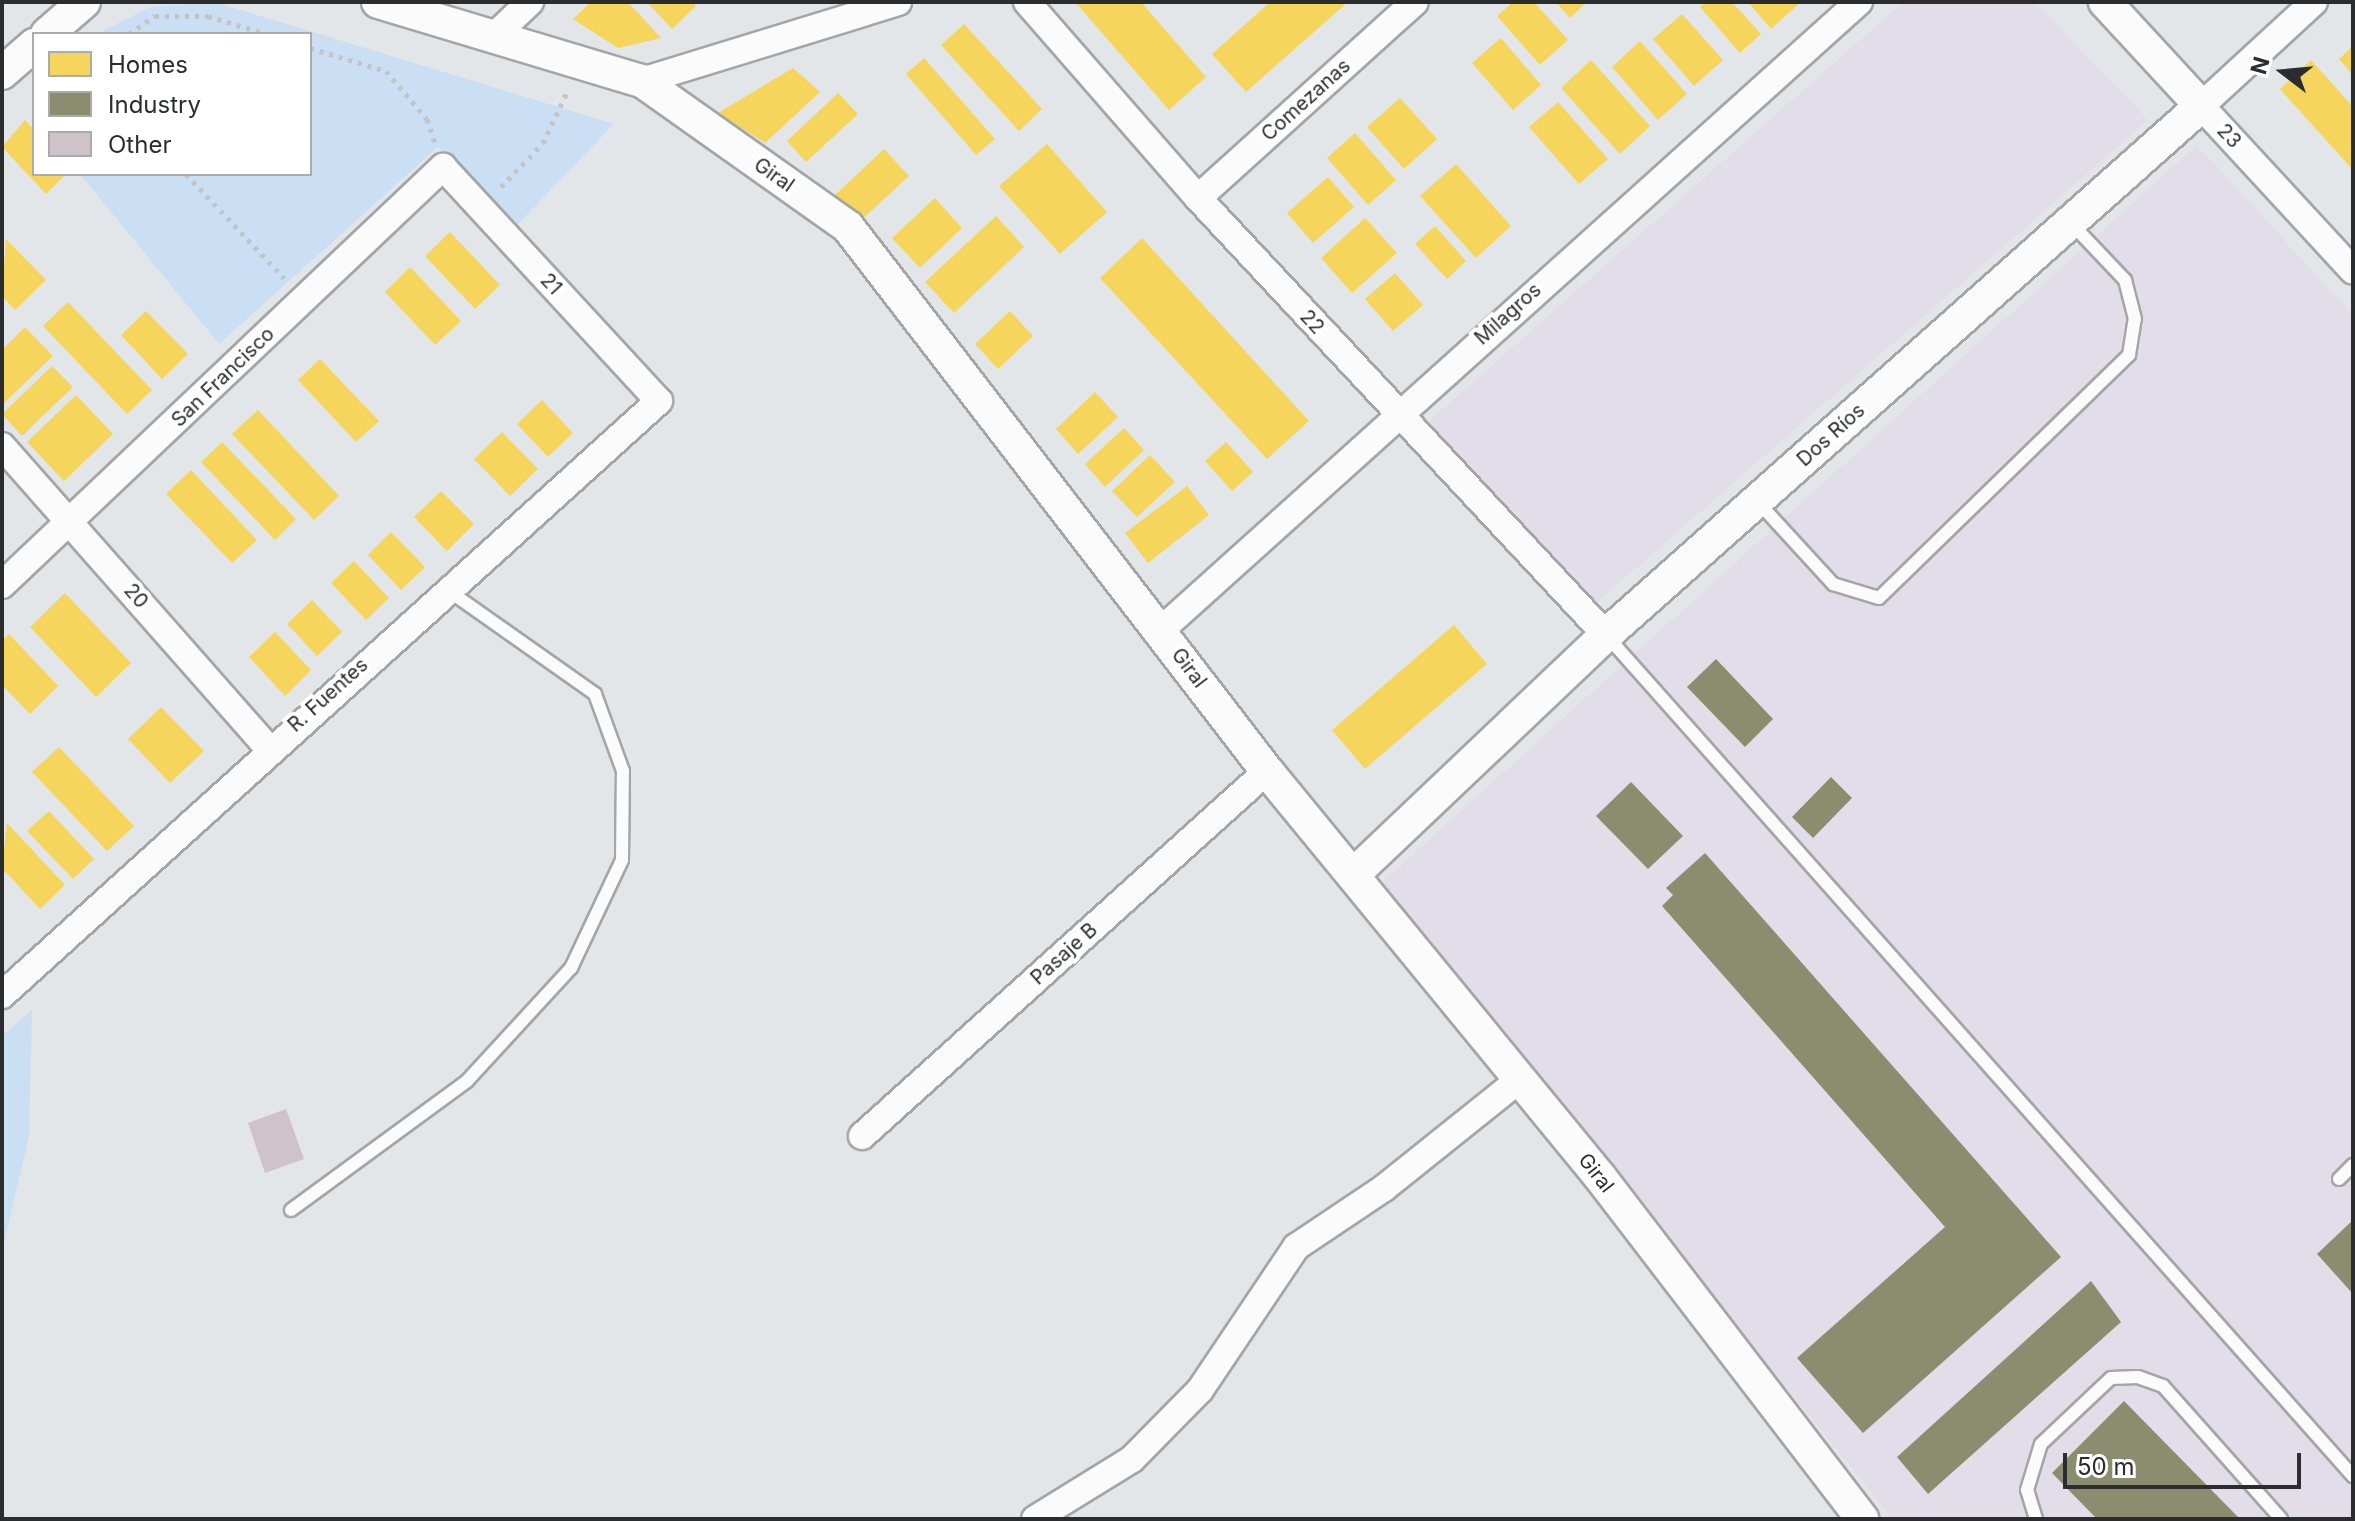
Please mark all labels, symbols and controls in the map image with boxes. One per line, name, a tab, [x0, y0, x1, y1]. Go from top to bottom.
legend	[32, 32, 312, 176]
north arrow	[2243, 32, 2323, 112]
text: Homes	[108, 50, 188, 79]
street label: Comezanas	[1257, 54, 1355, 146]
text: N	[2245, 54, 2275, 77]
text: Industry	[108, 90, 201, 119]
street label: 23	[2212, 119, 2246, 153]
text: Other	[108, 130, 171, 159]
street label: Giral	[749, 153, 799, 197]
street label: 21	[535, 268, 567, 300]
street label: Milagros	[1470, 278, 1546, 350]
street label: 22	[1295, 305, 1329, 339]
street label: San Francisco	[167, 322, 279, 432]
street label: Dos Ríos	[1792, 398, 1870, 472]
street label: 20	[119, 579, 153, 613]
street label: Giral	[1166, 643, 1212, 693]
street label: R. Fuentes	[283, 653, 373, 737]
street label: Pasaje B	[1026, 918, 1102, 990]
street label: Giral	[1573, 1149, 1619, 1197]
scale bar	[2067, 1437, 2305, 1487]
text: 50 m	[2077, 1452, 2135, 1481]

